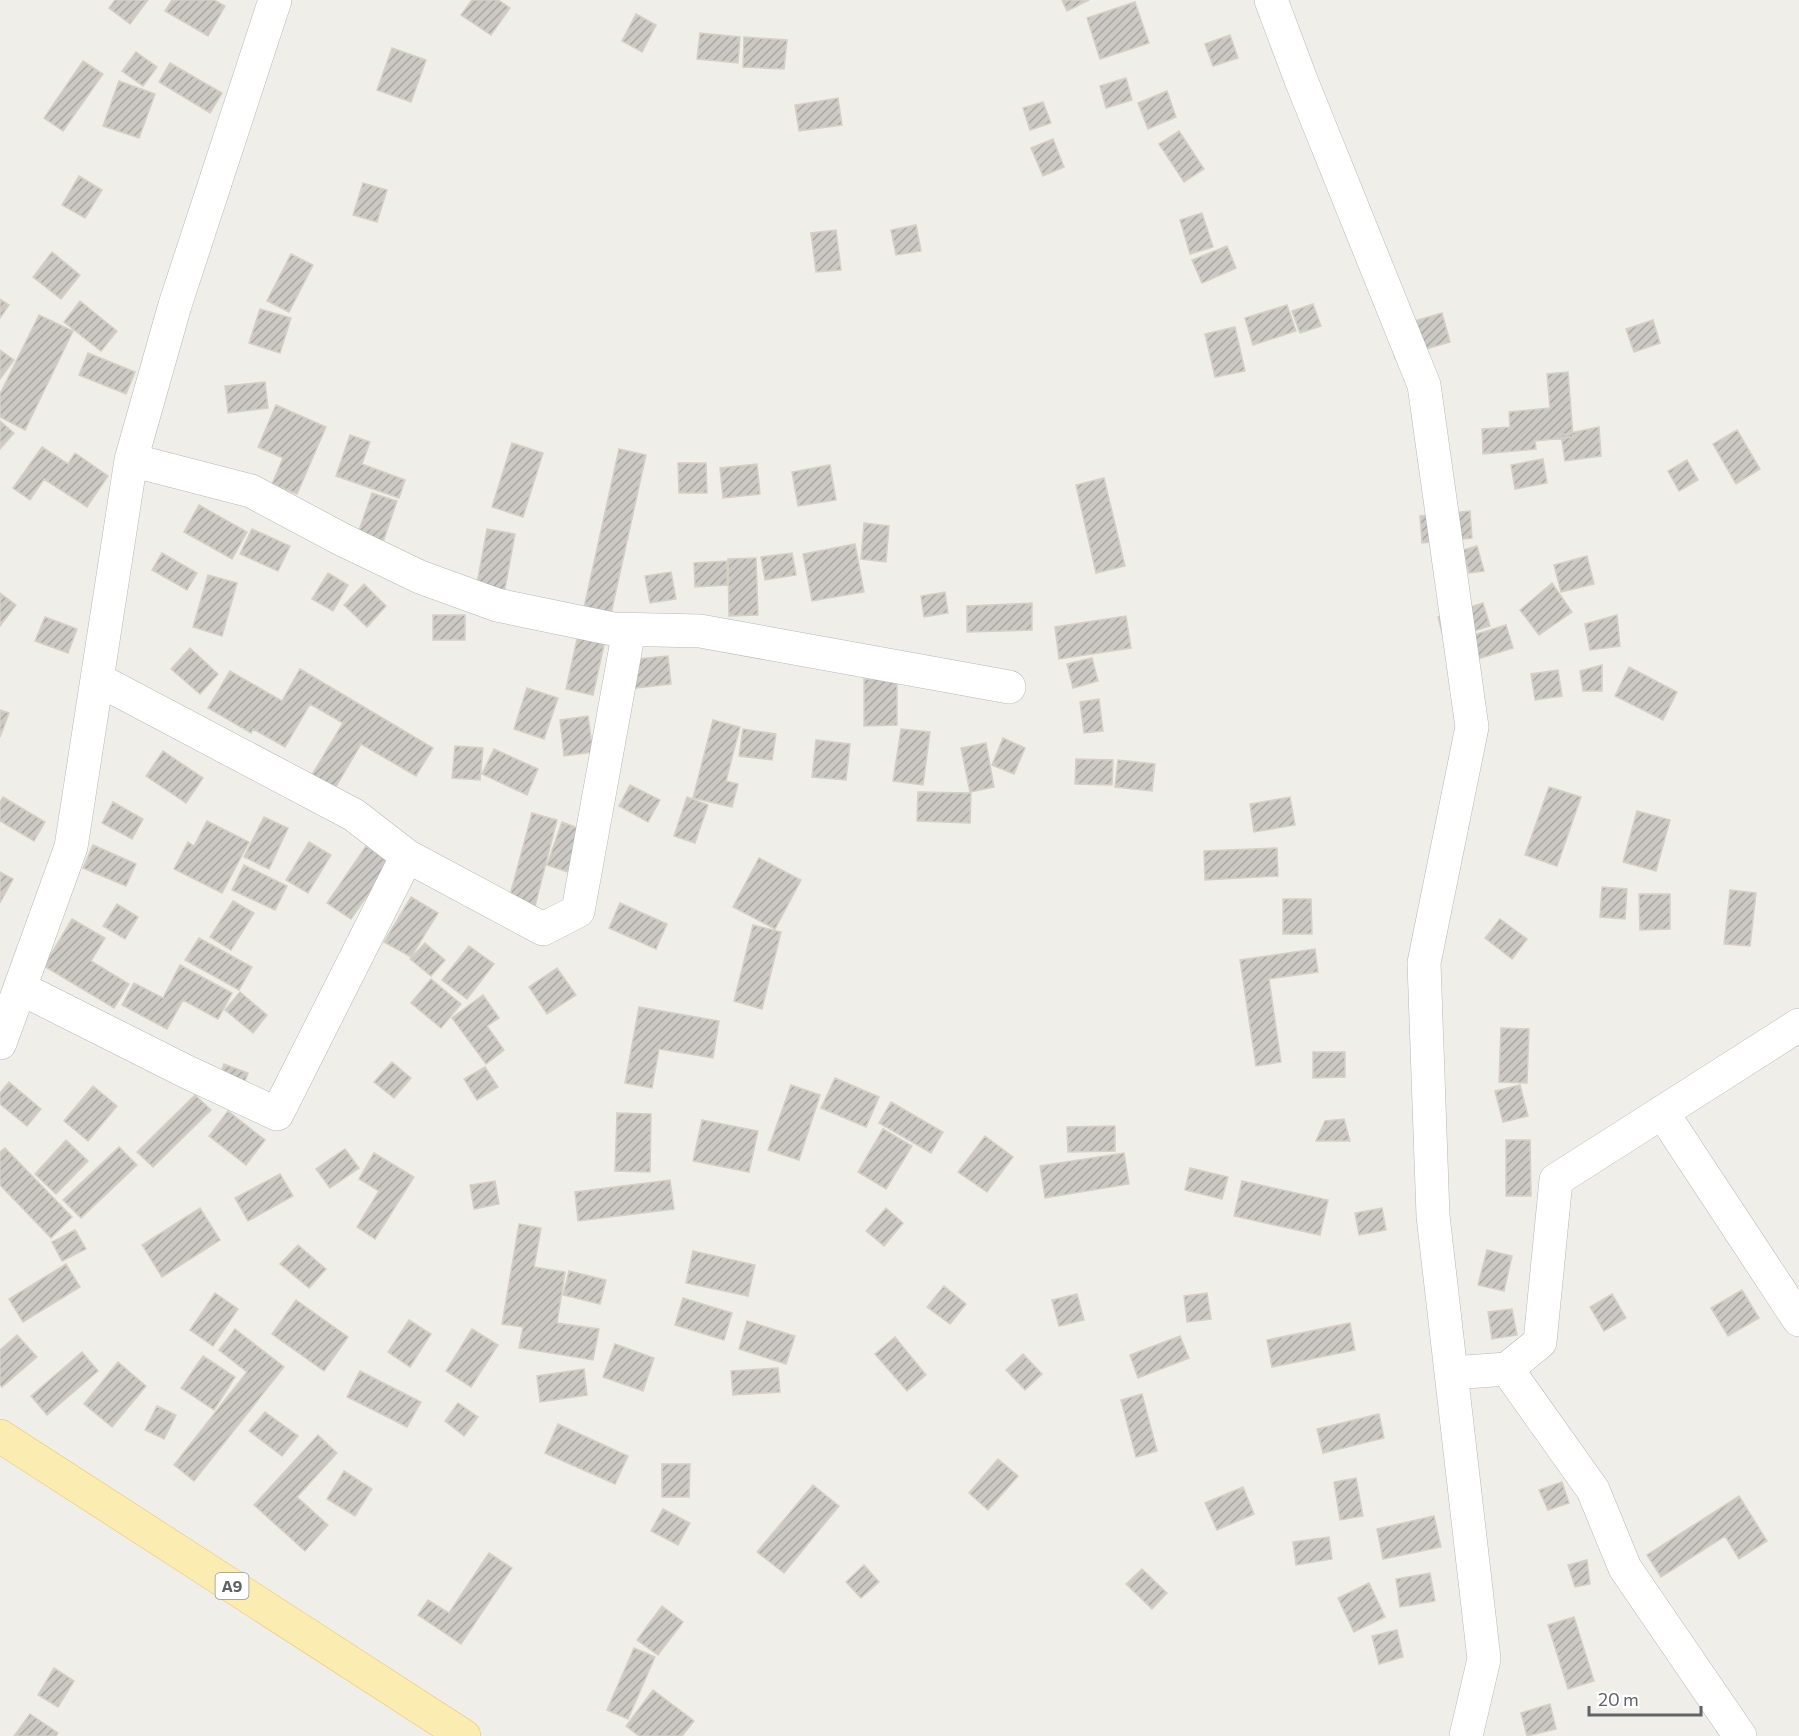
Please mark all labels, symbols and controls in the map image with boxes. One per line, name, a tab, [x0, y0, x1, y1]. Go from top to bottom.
road number: A9	[216, 1573, 248, 1599]
scale bar	[1589, 1679, 1702, 1717]
text: 20 m	[1598, 1688, 1639, 1710]

